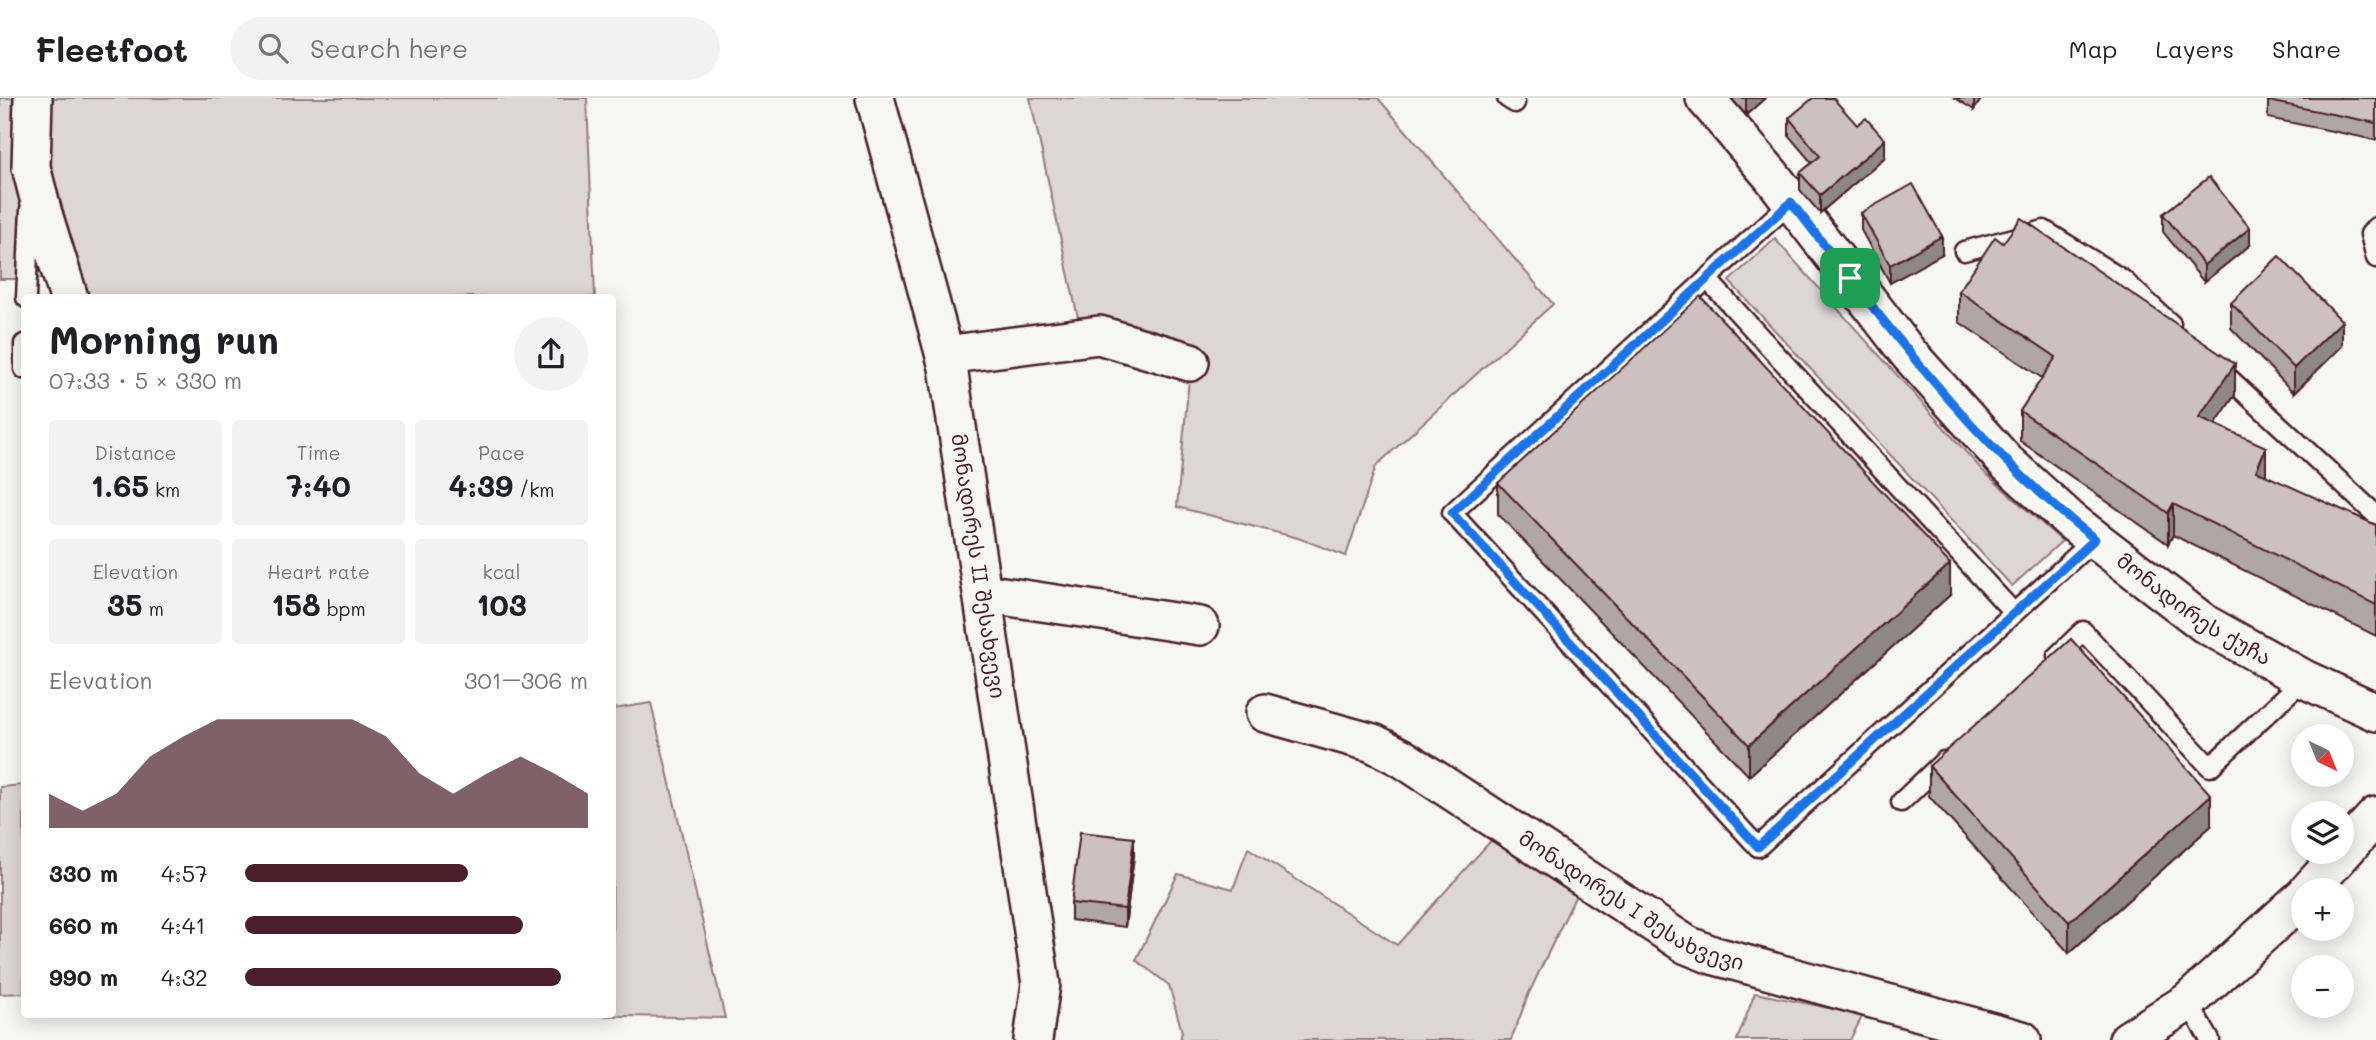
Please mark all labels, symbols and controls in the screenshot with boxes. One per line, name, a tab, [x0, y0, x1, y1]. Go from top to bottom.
search box	[230, 17, 720, 80]
text: Fleetfoot	[35, 27, 188, 70]
icon: search	[254, 29, 292, 67]
text: Search here	[310, 31, 468, 65]
text: Map	[2069, 33, 2117, 64]
text: Layers	[2155, 33, 2234, 64]
text: Share	[2272, 33, 2341, 64]
pin	[1820, 248, 1880, 308]
icon: arrive	[1831, 259, 1869, 297]
text: Morning run	[49, 314, 279, 364]
button: share	[514, 317, 588, 391]
text: 07:33 · 5 × 330 m	[49, 365, 242, 395]
street label: მონადირეს II შესახვევი	[946, 431, 1013, 700]
text: Distance	[95, 440, 176, 465]
text: Time	[297, 440, 340, 465]
text: Pace	[478, 440, 525, 465]
text: 1.65	[91, 465, 149, 505]
text: 7:40	[286, 465, 351, 505]
text: 4:39	[449, 465, 513, 505]
text: km	[149, 477, 180, 502]
text: /km	[513, 477, 554, 502]
street label: მონადირეს ქუჩა	[2112, 546, 2277, 670]
text: Elevation	[93, 559, 178, 584]
text: Heart rate	[267, 559, 370, 584]
text: kcal	[483, 559, 520, 584]
text: 35	[107, 584, 143, 624]
text: 158	[271, 584, 321, 624]
text: 103	[476, 584, 527, 624]
text: m	[143, 596, 164, 621]
text: bpm	[321, 596, 366, 621]
text: Elevation	[49, 665, 152, 695]
text: 301–306 m	[464, 665, 588, 695]
north arrow	[2291, 724, 2354, 788]
map controls	[2291, 724, 2354, 1018]
button: layers	[2291, 801, 2354, 864]
street label: მონადირეს I შესახვევი	[1514, 823, 1747, 975]
text: 330 m	[49, 858, 118, 888]
text: 4:57	[161, 858, 208, 888]
button: +	[2291, 878, 2354, 941]
text: 660 m	[49, 910, 118, 940]
text: 4:41	[161, 910, 205, 940]
button: −	[2291, 955, 2354, 1018]
text: 990 m	[49, 962, 118, 992]
text: 4:32	[161, 962, 208, 992]

